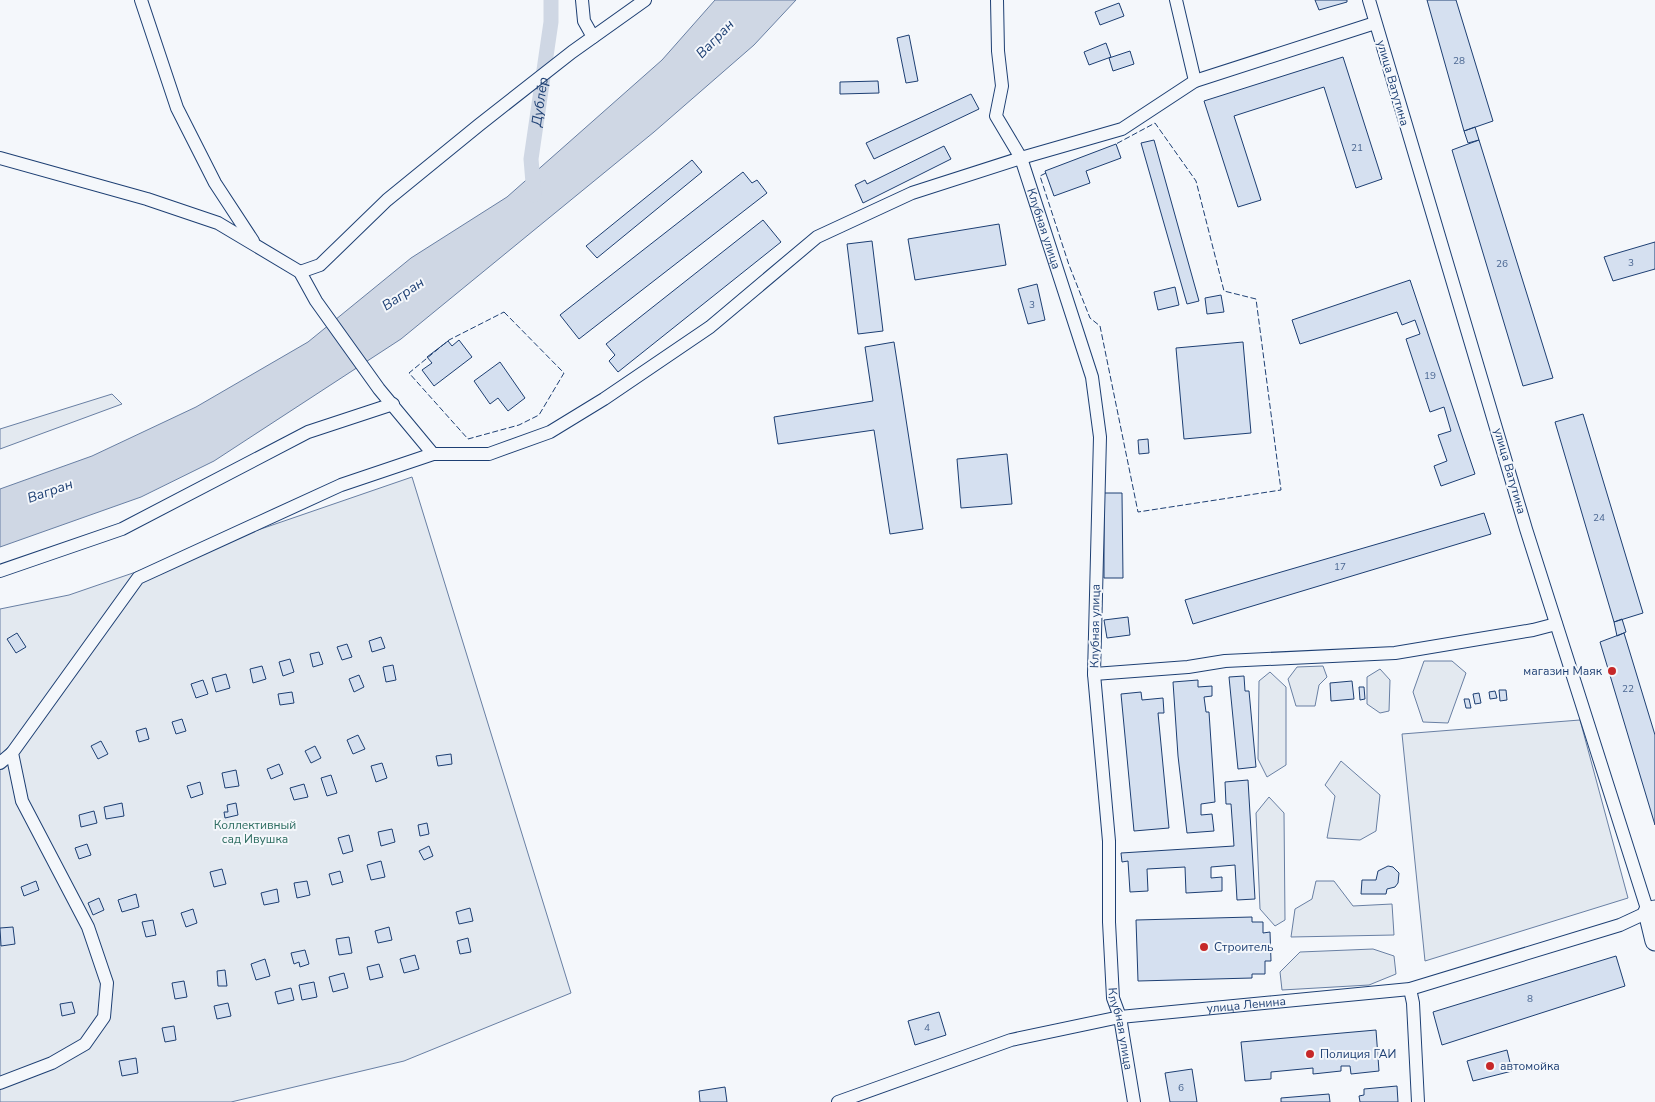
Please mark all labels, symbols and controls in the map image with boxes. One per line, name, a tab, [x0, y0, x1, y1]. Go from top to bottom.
water label: Вагран	[692, 15, 738, 63]
street label: улица Ватутина	[1373, 38, 1413, 128]
house number: 28	[1453, 54, 1465, 68]
water label: Дублёр	[526, 76, 552, 129]
house number: 21	[1351, 141, 1363, 155]
street label: Клубная улица	[1023, 186, 1065, 271]
house number: 3	[1628, 256, 1634, 270]
house number: 26	[1496, 257, 1508, 271]
water label: Вагран	[378, 273, 428, 315]
house number: 3	[1029, 298, 1035, 312]
house number: 19	[1424, 369, 1436, 383]
street label: улица Ватутина	[1490, 426, 1530, 516]
water label: Вагран	[25, 474, 75, 508]
house number: 24	[1593, 511, 1605, 525]
house number: 17	[1334, 560, 1346, 574]
street label: Клубная улица	[1086, 584, 1104, 668]
place label: магазин Маяк	[1523, 663, 1603, 679]
marker: магазин Маяк	[1606, 665, 1618, 677]
house number: 22	[1622, 682, 1634, 696]
park label: Коллективный сад Ивушка	[214, 817, 296, 847]
place label: Строитель	[1214, 939, 1273, 955]
marker: Строитель	[1198, 941, 1210, 953]
street label: Клубная улица	[1104, 987, 1137, 1071]
house number: 8	[1527, 992, 1533, 1006]
street label: улица Ленина	[1206, 993, 1287, 1017]
house number: 4	[924, 1021, 930, 1035]
place label: Полиция ГАИ	[1320, 1046, 1396, 1062]
marker: Полиция ГАИ	[1304, 1048, 1316, 1060]
place label: автомойка	[1500, 1058, 1560, 1074]
marker: автомойка	[1484, 1060, 1496, 1072]
house number: 6	[1178, 1081, 1184, 1095]

